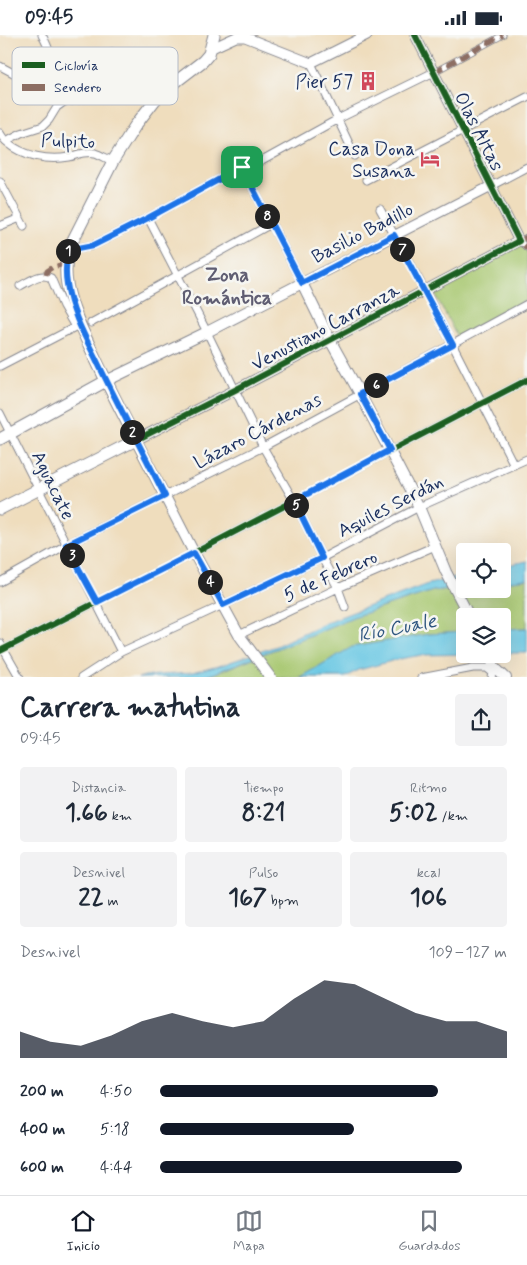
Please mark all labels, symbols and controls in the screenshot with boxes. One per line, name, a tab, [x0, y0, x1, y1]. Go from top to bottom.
text: 09:45	[25, 5, 73, 30]
legend	[12, 47, 178, 105]
text: Ciclovía	[54, 57, 98, 75]
place label: Pier 57	[295, 70, 353, 95]
building icon: Pier 57	[357, 70, 379, 92]
text: Sendero	[54, 79, 101, 97]
street label: Olas Altas	[448, 88, 509, 176]
street label: Pulpito	[40, 128, 95, 155]
place label: Casa Dona Susana	[328, 137, 416, 184]
pin	[221, 146, 263, 188]
hotel icon: Casa Dona Susana	[419, 148, 441, 170]
icon: arrive	[228, 153, 256, 181]
street label: Basilio Badillo	[308, 197, 418, 270]
pin: 8	[254, 203, 280, 229]
text: 8	[264, 207, 271, 225]
pin: 7	[390, 237, 414, 261]
pin: 1	[56, 239, 80, 263]
text: 7	[398, 240, 407, 258]
text: 1	[65, 242, 72, 260]
district label: Zona Romántica	[182, 262, 272, 312]
street label: Venustiano Carranza	[247, 277, 405, 377]
pin: 6	[364, 373, 388, 397]
text: 6	[373, 376, 380, 394]
street label: Lázaro Cárdenas	[189, 387, 326, 476]
pin: 2	[120, 419, 144, 445]
text: 2	[129, 423, 136, 441]
street label: Aguacate	[24, 447, 80, 525]
street label: Aquiles Serdán	[334, 469, 448, 544]
pin: 5	[284, 493, 308, 517]
text: 5	[292, 496, 301, 514]
pin: 3	[60, 543, 84, 567]
map controls	[456, 543, 511, 663]
button: locate	[456, 543, 511, 598]
street label: 5 de Febrero	[280, 545, 381, 608]
text: 3	[69, 546, 76, 564]
pin: 4	[198, 569, 222, 595]
text: 4	[206, 573, 215, 591]
water label: Río Cuale	[356, 607, 440, 649]
button: layers	[456, 608, 511, 663]
text: Carrera matutina	[20, 690, 240, 727]
button: share	[455, 694, 507, 746]
text: 09:45	[20, 728, 61, 749]
text: Distancia	[71, 779, 126, 797]
text: Tiempo	[243, 779, 284, 797]
text: Ritmo	[410, 779, 447, 797]
text: 1.66	[65, 797, 108, 830]
text: 8:21	[242, 797, 285, 830]
text: 5:02	[389, 797, 438, 830]
text: km	[108, 807, 132, 825]
text: /km	[438, 807, 468, 825]
text: Desnivel	[72, 864, 125, 882]
text: Pulso	[249, 864, 278, 882]
text: kcal	[417, 864, 440, 882]
text: 22	[78, 882, 104, 915]
text: 167	[228, 882, 267, 915]
text: 106	[410, 882, 447, 915]
text: m	[104, 892, 119, 910]
text: bpm	[267, 892, 299, 910]
text: Desnivel	[20, 942, 80, 963]
text: 109–127 m	[428, 942, 507, 963]
text: 200 m	[20, 1081, 64, 1102]
text: 4:50	[100, 1081, 132, 1102]
text: 400 m	[20, 1119, 65, 1140]
text: 5:18	[100, 1119, 130, 1140]
text: 600 m	[20, 1157, 64, 1178]
text: 4:44	[100, 1157, 133, 1178]
tab: Inicio	[67, 1207, 100, 1255]
tab: Mapa	[233, 1207, 265, 1255]
tab: Guardados	[398, 1207, 460, 1255]

